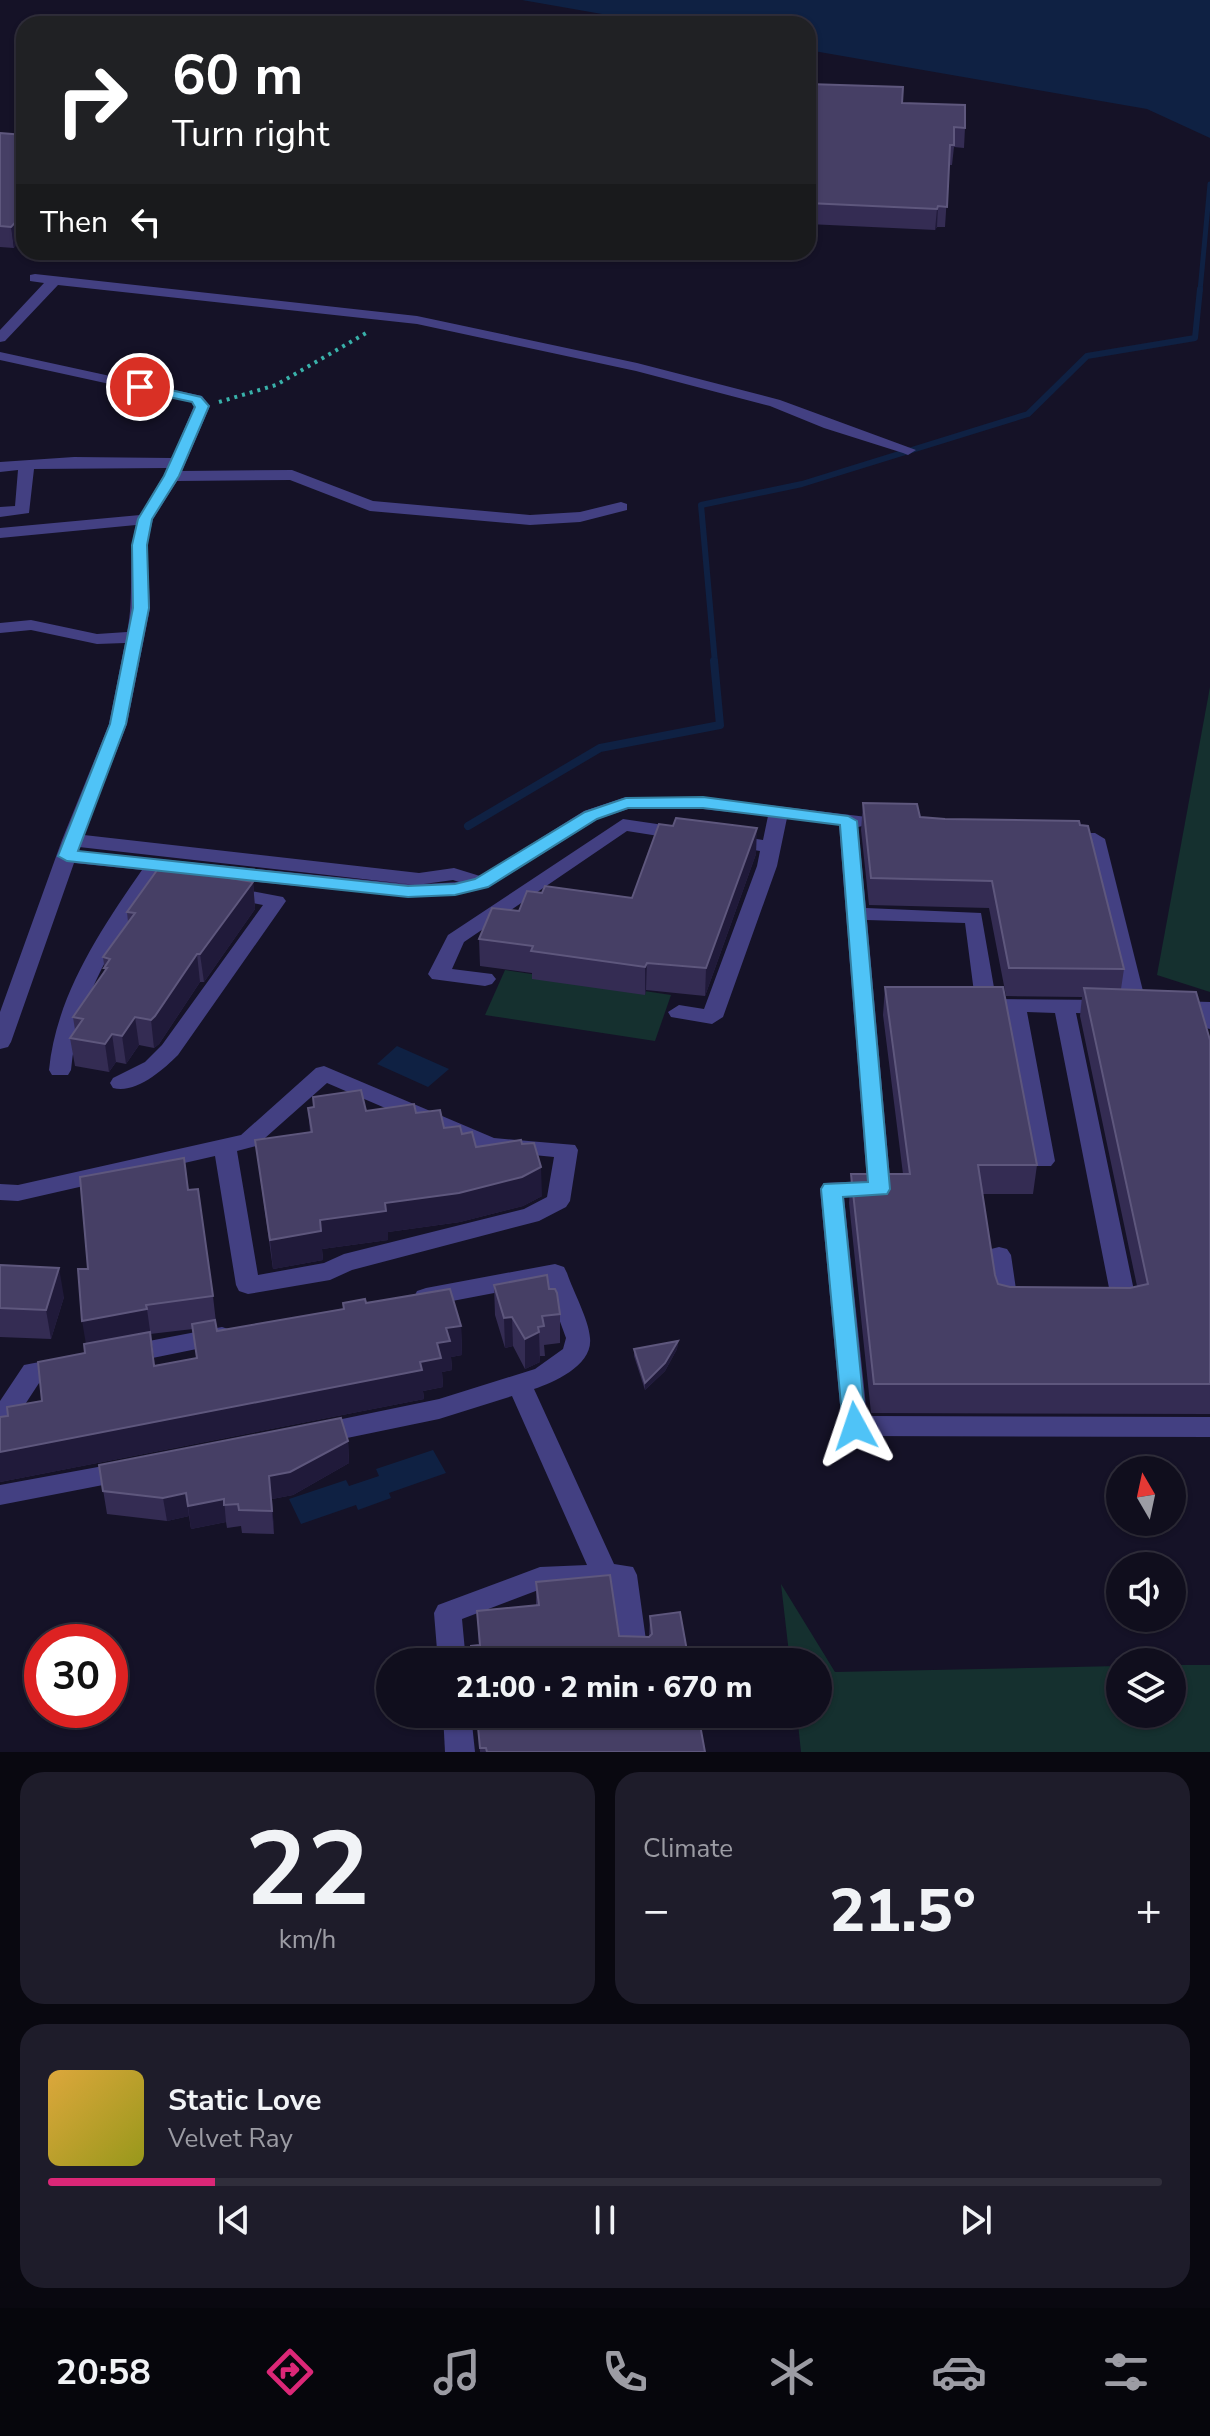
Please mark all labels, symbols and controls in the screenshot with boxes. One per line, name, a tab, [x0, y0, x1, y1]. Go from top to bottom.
text: 60 m	[172, 37, 303, 114]
icon: right	[40, 48, 144, 152]
text: Turn right	[172, 110, 329, 159]
icon: left	[124, 200, 168, 244]
text: Then	[40, 202, 108, 243]
pin	[106, 353, 174, 421]
icon: arrive	[118, 365, 162, 409]
position arrow	[813, 1384, 897, 1468]
north arrow	[1106, 1456, 1186, 1536]
map controls	[1106, 1456, 1186, 1728]
button: sound	[1106, 1552, 1186, 1632]
speed limit sign: 30	[24, 1624, 128, 1728]
button: layers	[1106, 1648, 1186, 1728]
text: 21:00 · 2 min · 670 m	[456, 1667, 752, 1708]
text: 22	[245, 1799, 370, 1941]
text: Climate	[643, 1831, 733, 1866]
text: 21.5°	[829, 1870, 976, 1952]
text: −	[643, 1881, 669, 1941]
text: +	[1136, 1881, 1162, 1941]
text: km/h	[279, 1922, 336, 1957]
text: Static Love	[168, 2080, 322, 2121]
text: Velvet Ray	[168, 2121, 293, 2156]
icon: previous	[212, 2198, 256, 2242]
icon: pause	[583, 2198, 627, 2242]
icon: next	[954, 2198, 998, 2242]
icon: directions	[262, 2344, 318, 2400]
icon: music	[429, 2344, 485, 2400]
icon: phone	[597, 2344, 653, 2400]
icon: climate	[764, 2344, 820, 2400]
icon: car	[931, 2344, 987, 2400]
icon: filters	[1098, 2344, 1154, 2400]
text: 20:58	[56, 2348, 151, 2397]

